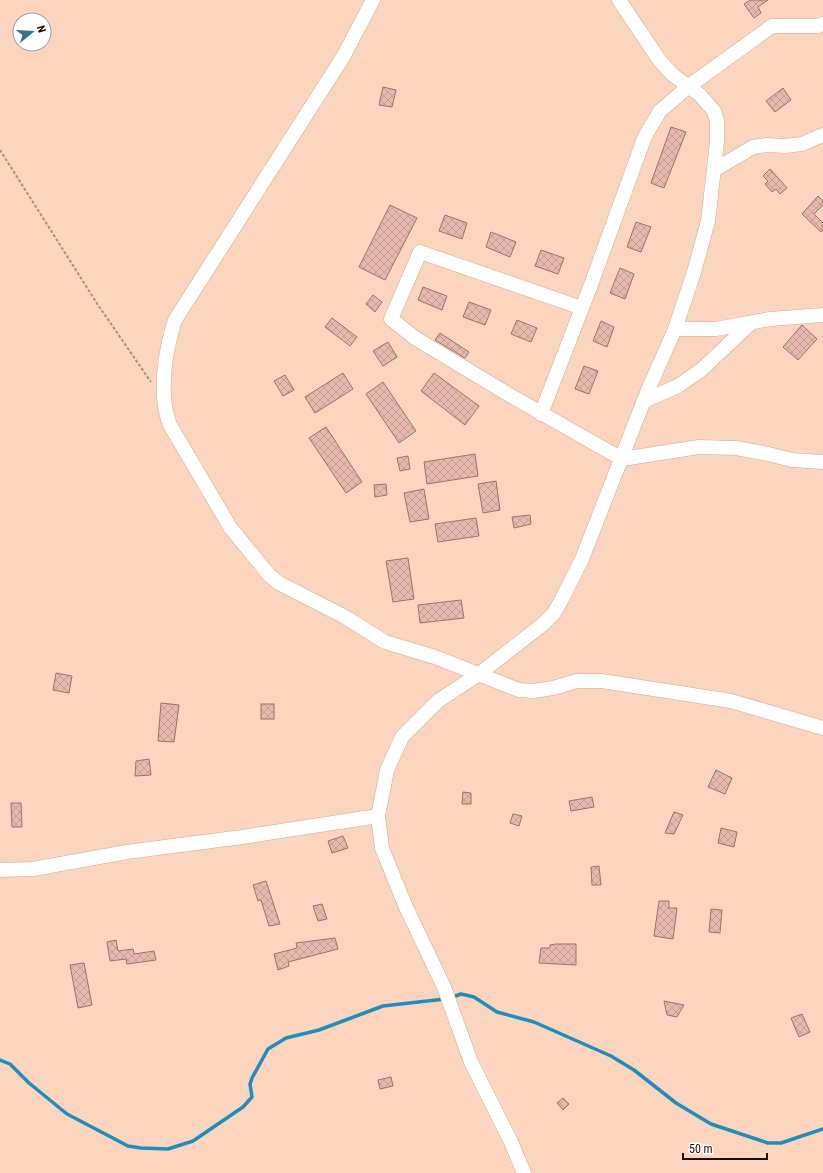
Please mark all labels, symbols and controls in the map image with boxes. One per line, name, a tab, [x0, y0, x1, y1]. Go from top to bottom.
north arrow	[12, 12, 52, 52]
text: N	[34, 24, 48, 35]
scale bar	[683, 1135, 767, 1161]
text: 50 m	[689, 1142, 713, 1156]

